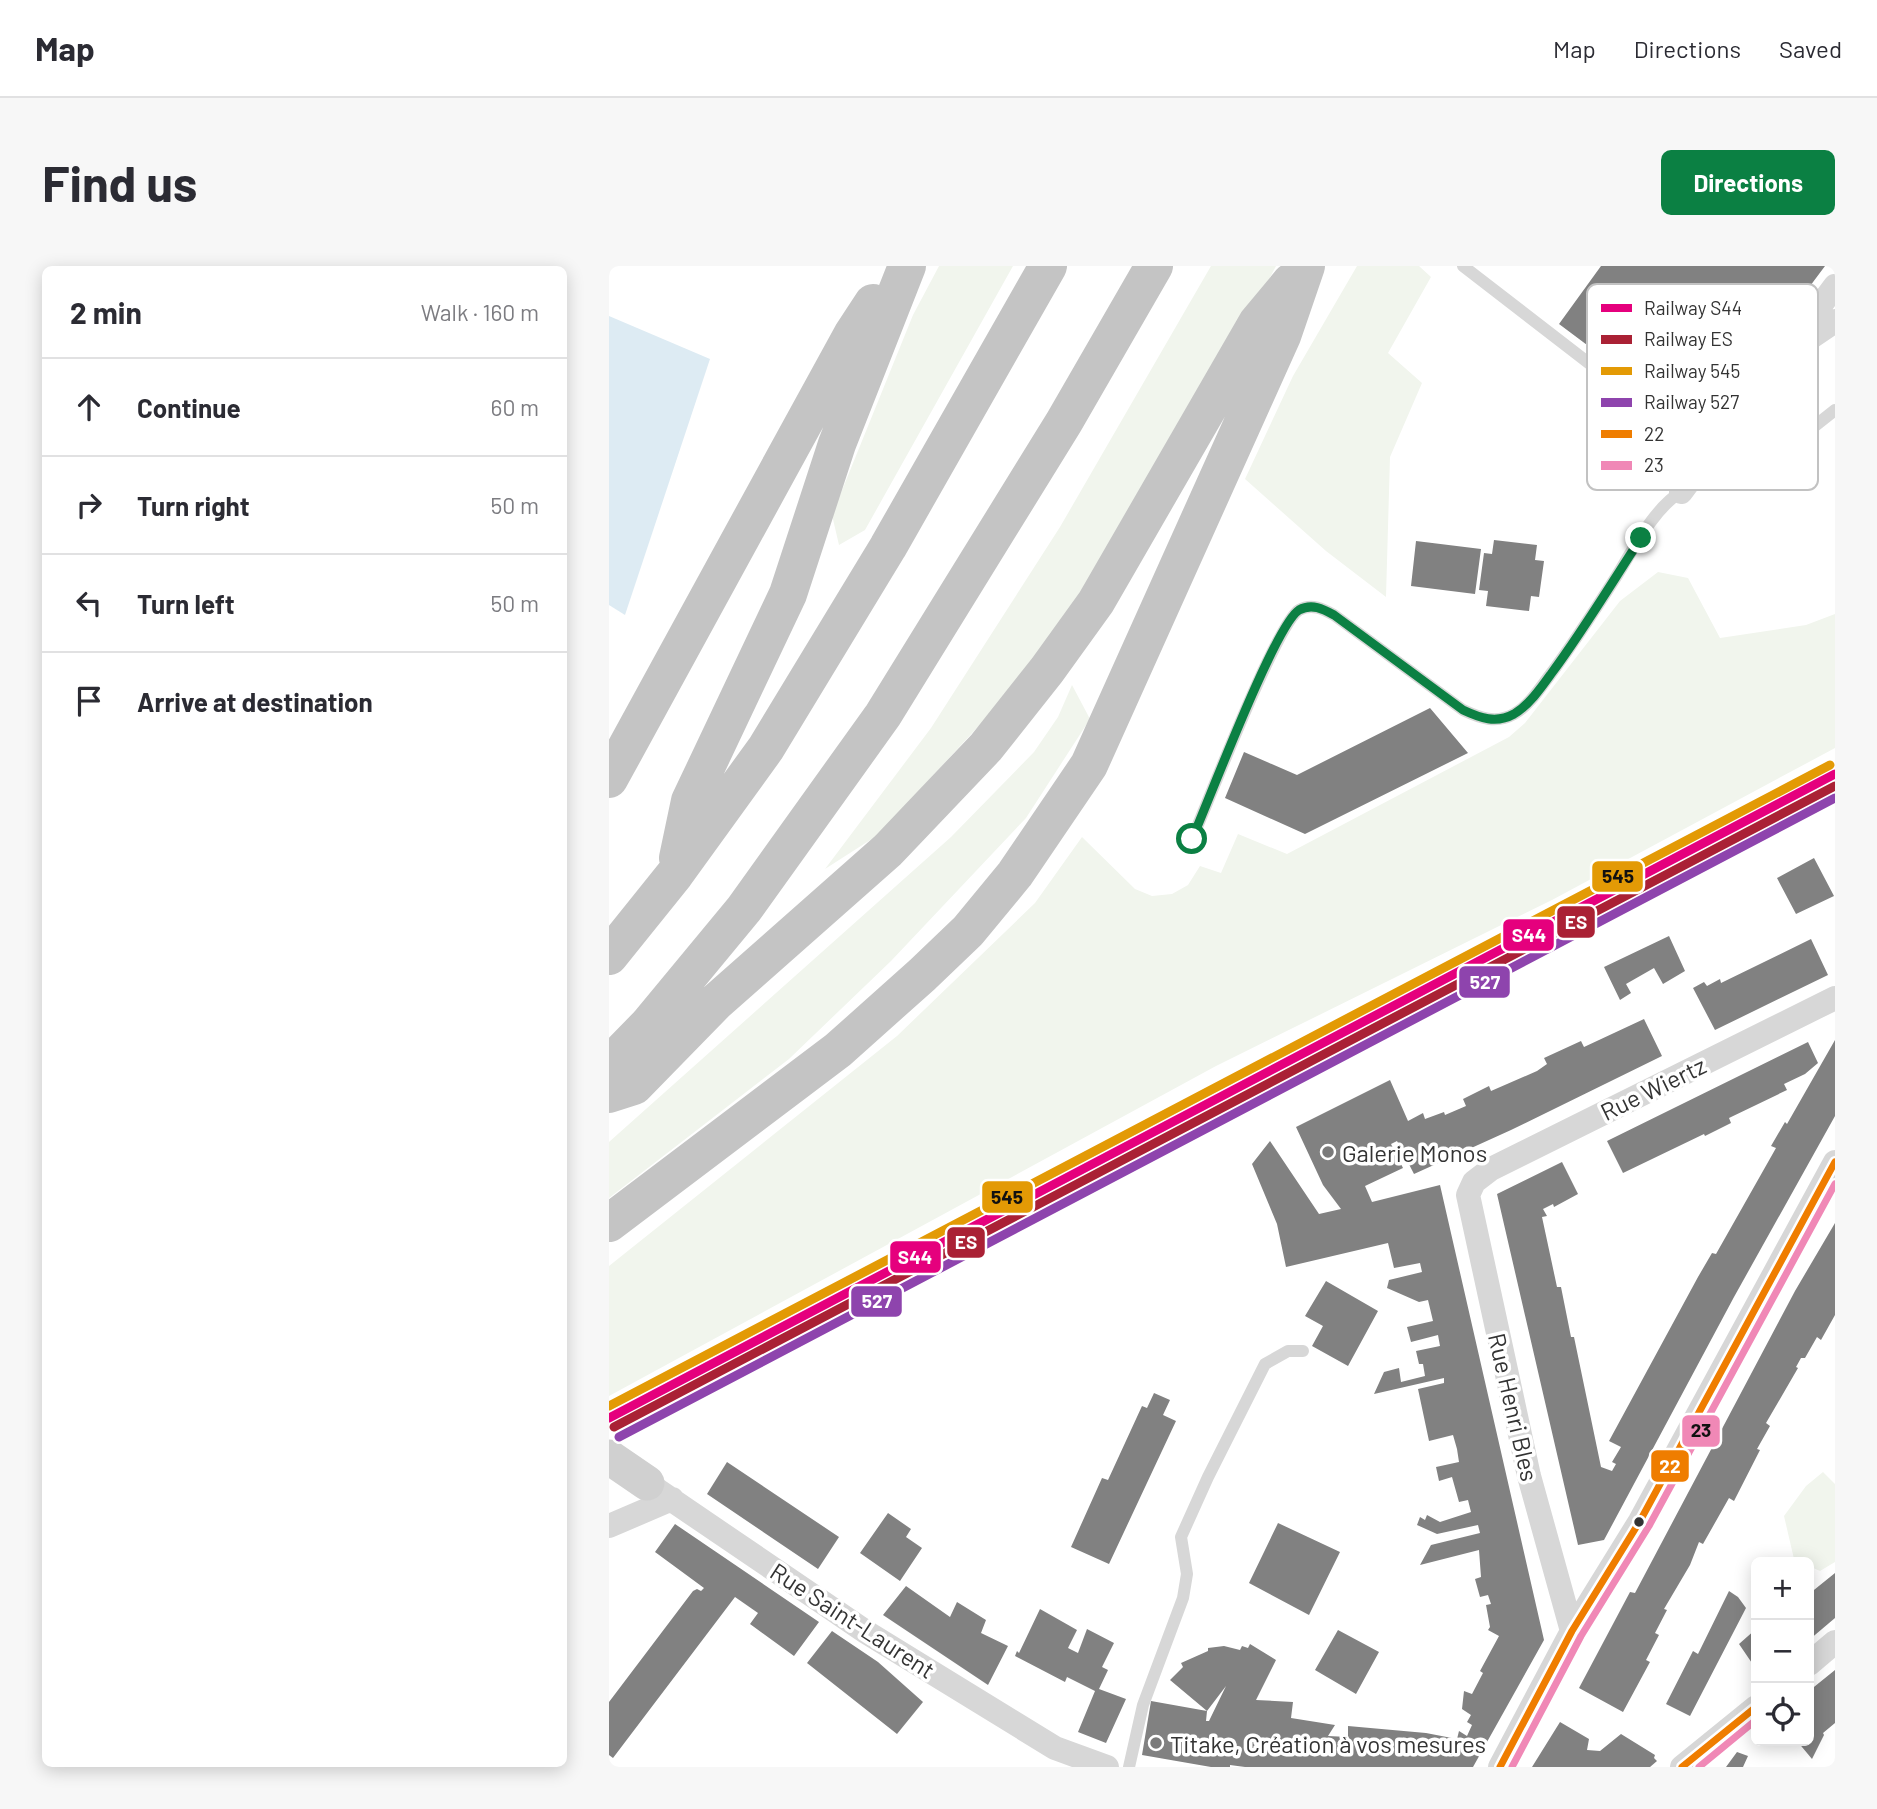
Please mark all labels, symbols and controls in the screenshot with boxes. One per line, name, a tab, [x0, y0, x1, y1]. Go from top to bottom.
text: Map	[35, 28, 95, 68]
text: Map	[1553, 34, 1596, 63]
text: Directions	[1634, 34, 1741, 63]
text: Saved	[1779, 34, 1842, 63]
button: Directions	[1661, 150, 1835, 215]
text: Find us	[42, 153, 197, 212]
legend	[1587, 284, 1818, 490]
text: 2 min	[70, 294, 142, 330]
text: Railway S44	[1644, 296, 1742, 319]
text: Walk · 160 m	[421, 298, 539, 326]
text: Railway ES	[1644, 327, 1733, 350]
text: Railway 545	[1644, 359, 1740, 382]
icon: ahead	[70, 388, 108, 426]
text: Railway 527	[1644, 390, 1739, 413]
text: Continue	[137, 392, 241, 423]
text: 60 m	[491, 393, 539, 421]
text: 22	[1644, 422, 1664, 445]
text: 23	[1644, 453, 1664, 476]
icon: right	[70, 486, 108, 524]
text: Turn right	[137, 490, 250, 521]
text: 50 m	[491, 491, 539, 519]
route end	[1625, 522, 1656, 553]
icon: left	[70, 584, 108, 622]
text: Turn left	[137, 588, 235, 619]
text: 50 m	[491, 589, 539, 617]
icon: arrive	[70, 682, 108, 720]
text: Arrive at destination	[137, 686, 373, 717]
route start	[1176, 823, 1207, 854]
line badge: 545	[1591, 860, 1644, 893]
text: 545	[1602, 864, 1634, 887]
line badge: ES	[1556, 905, 1596, 939]
text: ES	[1565, 910, 1587, 933]
line badge: S44	[1502, 918, 1555, 952]
text: S44	[1512, 923, 1546, 946]
line badge: 527	[1458, 965, 1511, 999]
text: 527	[1470, 970, 1501, 993]
street label: Rue Wiertz	[1596, 1050, 1710, 1126]
place label: Galerie Monos	[1342, 1138, 1487, 1167]
marker: Galerie Monos	[1320, 1144, 1336, 1160]
line badge: 545	[981, 1180, 1034, 1214]
text: 545	[991, 1185, 1023, 1208]
line badge: ES	[946, 1226, 986, 1259]
text: ES	[955, 1230, 977, 1253]
line badge: S44	[889, 1240, 942, 1274]
text: S44	[898, 1245, 932, 1268]
line badge: 527	[850, 1285, 903, 1318]
text: 527	[862, 1289, 893, 1312]
street label: Rue Henri Bles	[1483, 1330, 1545, 1484]
line badge: 23	[1681, 1414, 1721, 1448]
text: 23	[1691, 1418, 1711, 1441]
line badge: 22	[1650, 1449, 1690, 1483]
text: 22	[1659, 1454, 1681, 1477]
unlabelled marker	[1632, 1515, 1646, 1529]
street label: Rue Saint-Laurent	[765, 1556, 941, 1684]
map controls	[1751, 1557, 1814, 1746]
button: +	[1751, 1557, 1814, 1620]
button: −	[1751, 1620, 1814, 1683]
button: locate	[1751, 1683, 1814, 1746]
place label: Titake, Création à vos mesures	[1170, 1729, 1486, 1758]
marker: Titake, Création à vos mesures	[1148, 1735, 1164, 1751]

